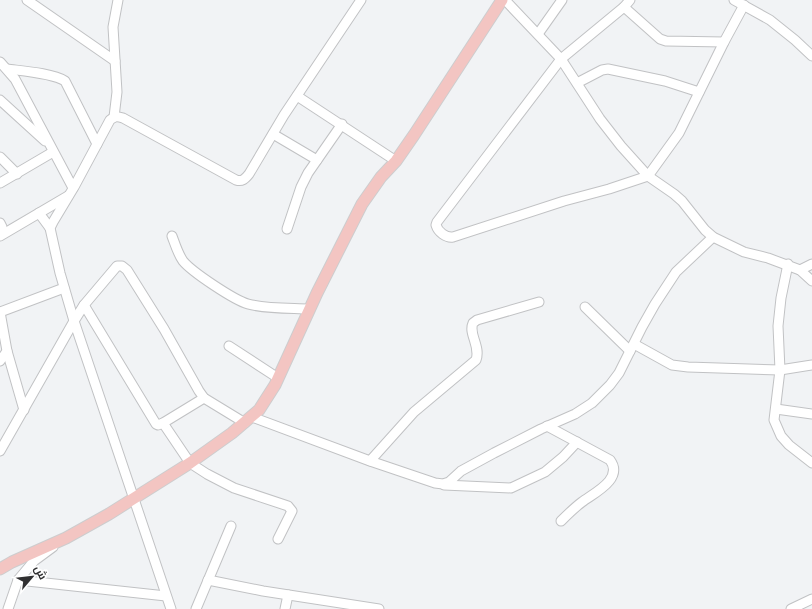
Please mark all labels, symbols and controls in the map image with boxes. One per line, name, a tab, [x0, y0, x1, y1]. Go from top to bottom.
north arrow	[12, 557, 52, 597]
text: ش	[31, 563, 50, 582]

